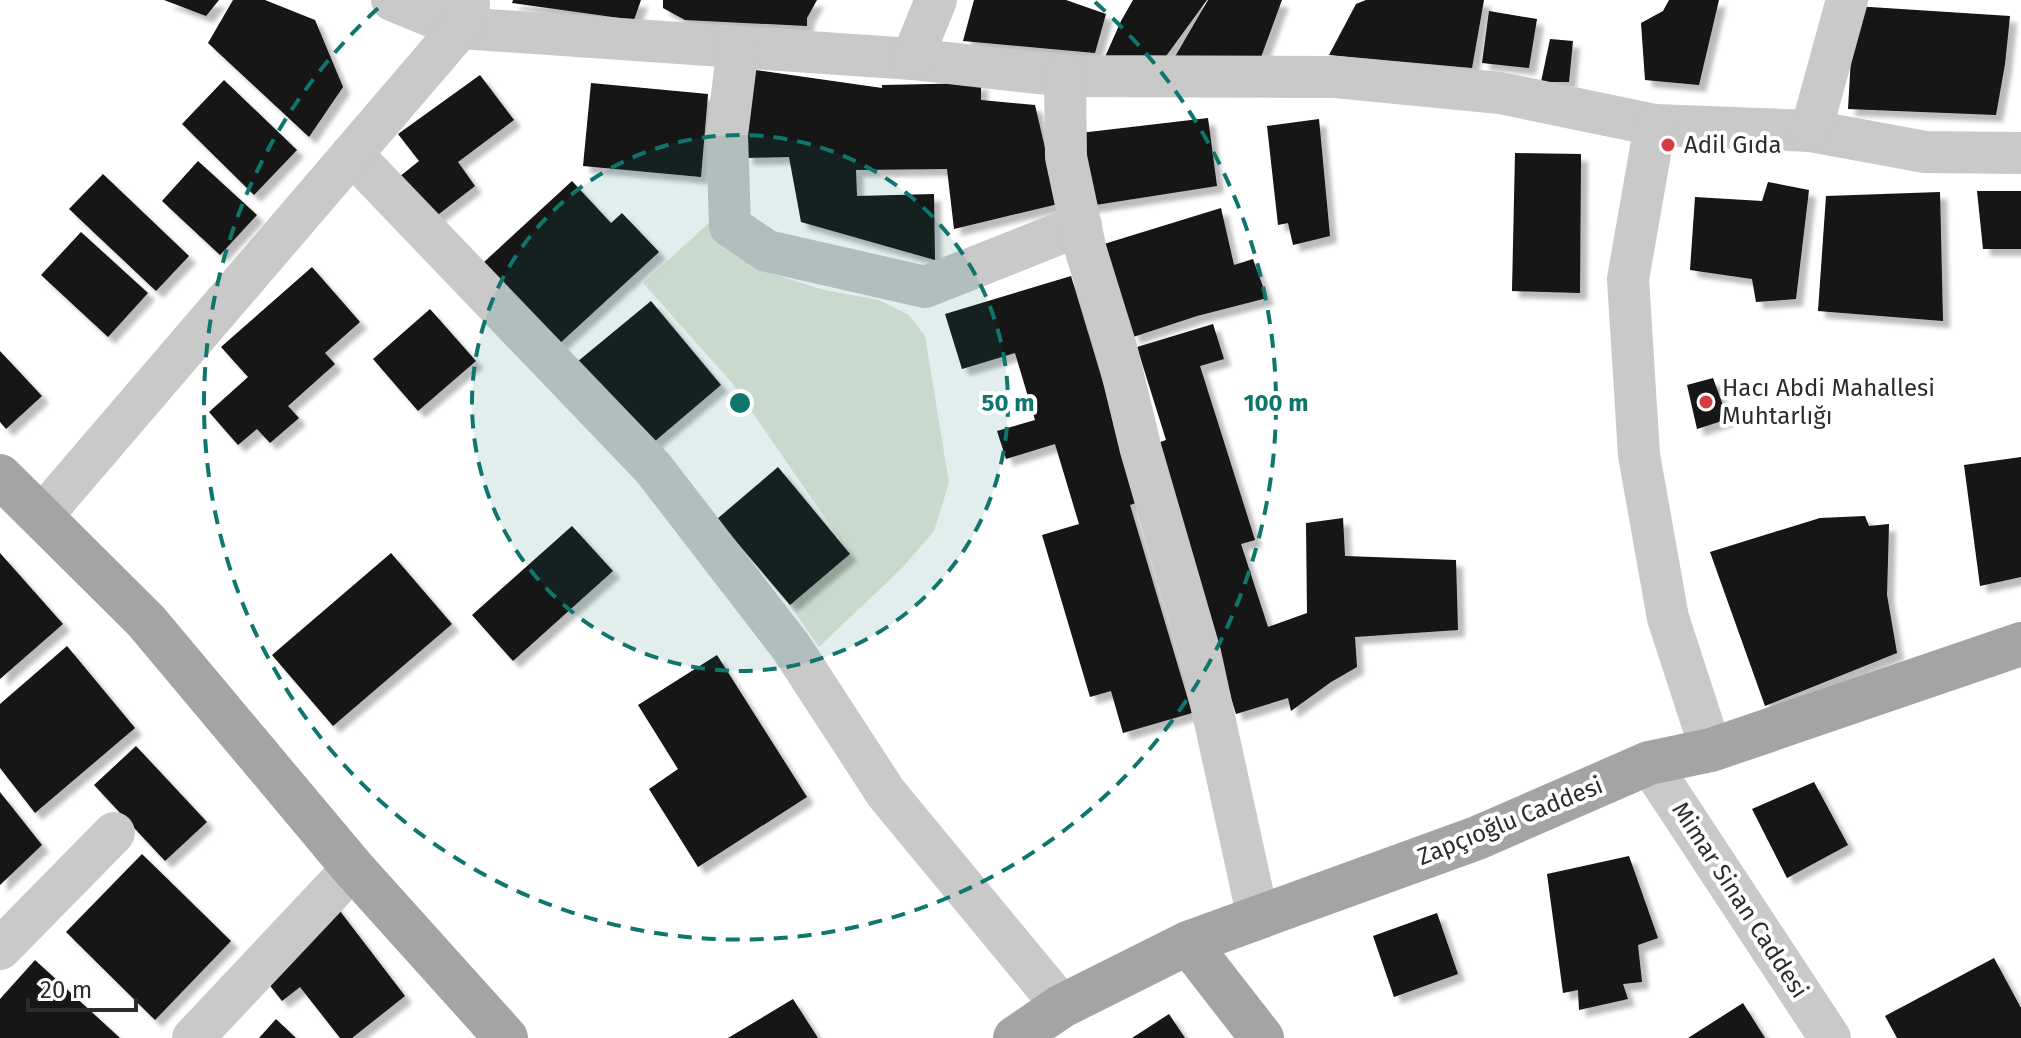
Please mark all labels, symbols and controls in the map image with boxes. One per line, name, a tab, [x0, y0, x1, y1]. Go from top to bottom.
place label: Adil Gıda	[1684, 131, 1782, 159]
marker: Adil Gıda	[1659, 136, 1677, 154]
place label: Hacı Abdi Mahallesi Muhtarlığı	[1722, 374, 1935, 430]
centre of rings	[726, 389, 754, 417]
text: 50 m	[982, 389, 1034, 417]
text: 100 m	[1243, 389, 1309, 417]
marker: Hacı Abdi Mahallesi Muhtarlığı	[1697, 393, 1715, 411]
street label: Zapçıoğlu Caddesi	[1413, 771, 1607, 871]
street label: Mimar Sinan Caddesi	[1666, 797, 1814, 1003]
scale bar	[28, 962, 136, 1012]
text: 20 m	[40, 976, 92, 1004]

